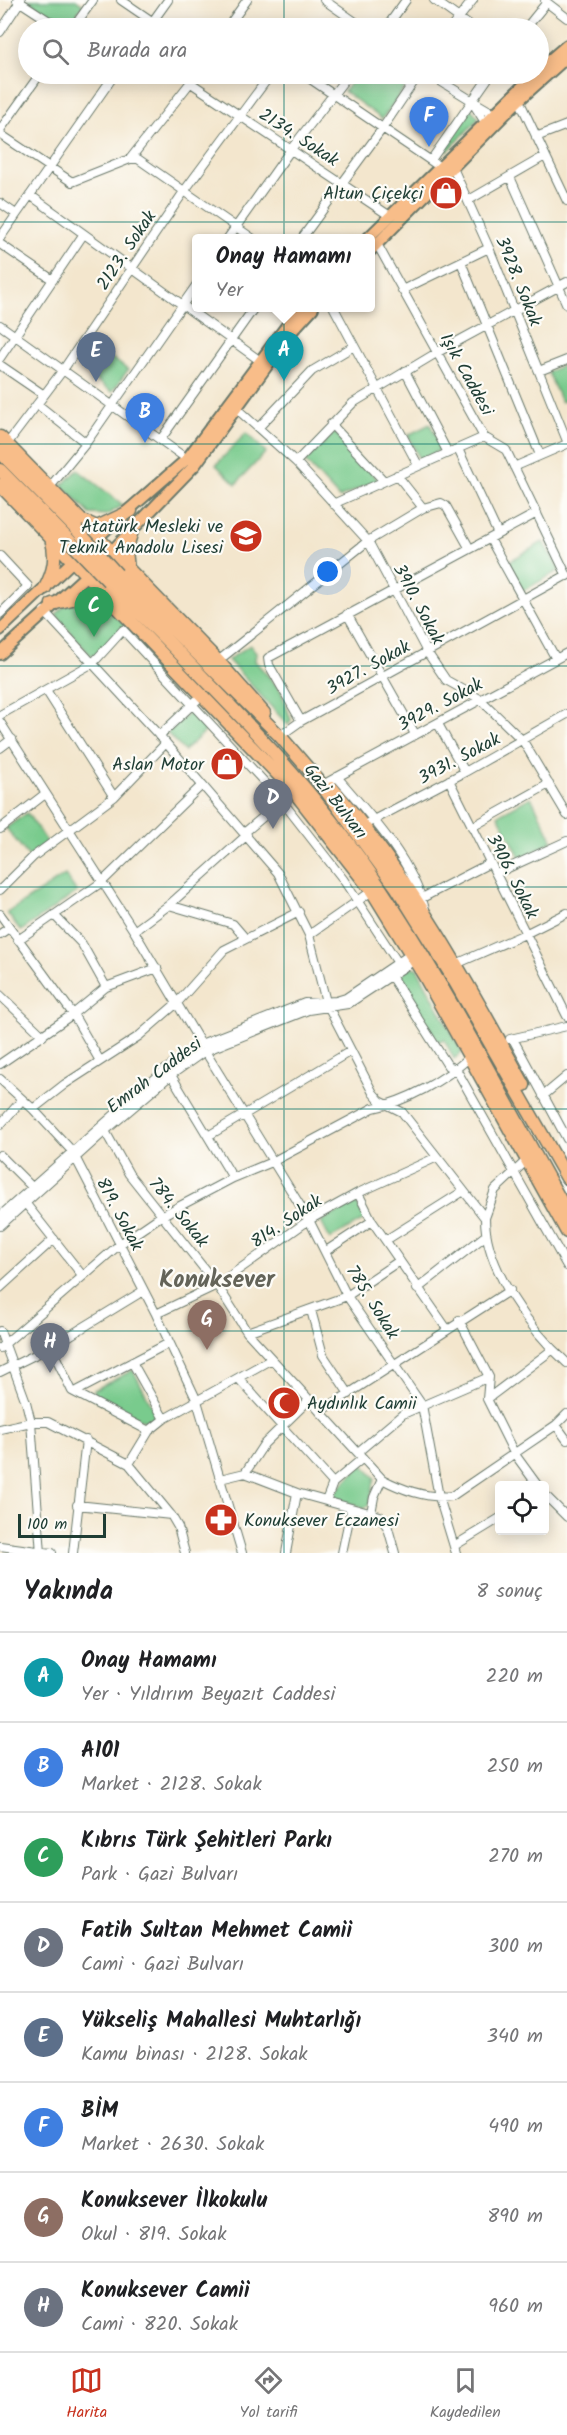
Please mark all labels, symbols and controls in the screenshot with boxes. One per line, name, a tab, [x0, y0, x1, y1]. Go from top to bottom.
search box	[18, 18, 549, 84]
text: Burada ara	[87, 34, 187, 69]
icon: search	[39, 35, 72, 68]
pin: F	[410, 98, 448, 147]
street label: 2134. Sokak	[252, 101, 345, 175]
shop icon: Altun Çiçekçi	[428, 175, 464, 211]
place label: Altun Çiçekçi	[323, 180, 424, 209]
street label: 2123. Sokak	[90, 204, 165, 297]
street label: 3928. Sokak	[486, 232, 549, 331]
popup	[192, 234, 375, 312]
text: Onay Hamamı	[216, 240, 351, 275]
text: Yer	[216, 275, 243, 307]
street label: Işık Caddesi	[431, 328, 501, 422]
pin: E	[76, 332, 116, 382]
pin: A	[264, 332, 304, 381]
pin: B	[126, 394, 164, 443]
place label: Atatürk Mesleki ve Teknik Anadolu Lisesi	[59, 513, 224, 563]
school or university icon: Atatürk Mesleki ve Teknik Anadolu Lisesi	[228, 518, 264, 554]
your location	[313, 557, 342, 586]
street label: 3910. Sokak	[384, 559, 451, 651]
pin: C	[74, 588, 113, 637]
street label: 3927. Sokak	[321, 633, 417, 703]
street label: 3929. Sokak	[393, 670, 489, 740]
street label: 3931. Sokak	[413, 725, 507, 793]
shop icon: Aslan Motor	[209, 746, 245, 782]
place label: Aslan Motor	[112, 751, 205, 780]
street label: Gazi Bulvarı	[296, 758, 374, 846]
pin: D	[254, 780, 292, 829]
street label: 3906. Sokak	[478, 829, 546, 925]
street label: Emrah Caddesi	[101, 1030, 209, 1122]
street label: 784. Sokak	[140, 1171, 216, 1255]
street label: 819. Sokak	[87, 1173, 150, 1257]
street label: 814. Sokak	[245, 1187, 329, 1257]
street label: 785. Sokak	[337, 1260, 406, 1346]
district label: Konuksever	[159, 1261, 276, 1300]
pin: G	[188, 1300, 226, 1350]
pin: H	[31, 1324, 70, 1373]
mosque icon: Aydınlık Camii	[266, 1385, 302, 1421]
place label: Aydınlık Camii	[307, 1390, 417, 1419]
map controls	[495, 1481, 549, 1535]
button: locate	[495, 1481, 549, 1535]
pharmacy icon: Konuksever Eczanesi	[203, 1502, 239, 1538]
place label: Konuksever Eczanesi	[244, 1507, 399, 1536]
scale bar	[18, 1511, 106, 1538]
text: 100 m	[27, 1512, 67, 1537]
text: Yakında	[24, 1571, 113, 1613]
text: 8 sonuç	[476, 1576, 543, 1608]
text: Onay Hamamı	[81, 1644, 216, 1679]
text: A	[37, 1661, 50, 1693]
text: 220 m	[486, 1661, 543, 1693]
text: Yer · Yıldırım Beyazıt Caddesi	[81, 1679, 335, 1711]
text: A101	[81, 1734, 119, 1769]
text: B	[37, 1751, 50, 1783]
text: 250 m	[487, 1751, 543, 1783]
text: Market · 2128. Sokak	[81, 1769, 262, 1801]
text: Kıbrıs Türk Şehitleri Parkı	[81, 1824, 332, 1859]
text: C	[37, 1841, 50, 1873]
text: 270 m	[488, 1841, 543, 1873]
text: Park · Gazi Bulvarı	[81, 1859, 238, 1891]
text: Fatih Sultan Mehmet Camii	[81, 1914, 352, 1949]
text: D	[37, 1931, 50, 1963]
text: 300 m	[488, 1931, 543, 1963]
text: Cami · Gazi Bulvarı	[81, 1949, 244, 1981]
text: Yükseliş Mahallesi Muhtarlığı	[81, 2004, 361, 2039]
text: E	[38, 2021, 49, 2053]
text: 340 m	[487, 2021, 543, 2053]
text: Kamu binası · 2128. Sokak	[81, 2039, 308, 2071]
text: BİM	[81, 2094, 118, 2129]
text: F	[38, 2111, 49, 2143]
text: 490 m	[488, 2111, 543, 2143]
text: Market · 2630. Sokak	[81, 2129, 264, 2161]
text: Konuksever İlkokulu	[81, 2184, 267, 2219]
text: G	[38, 2201, 49, 2233]
text: 890 m	[487, 2201, 543, 2233]
text: Okul · 819. Sokak	[81, 2219, 227, 2251]
text: Konuksever Camii	[81, 2274, 250, 2309]
text: H	[37, 2291, 50, 2323]
text: 960 m	[488, 2291, 543, 2323]
text: Cami · 820. Sokak	[81, 2309, 238, 2341]
tab: Harita	[66, 2364, 107, 2425]
tab: Yol tarifi	[239, 2364, 297, 2425]
tab: Kaydedilen	[430, 2364, 501, 2425]

